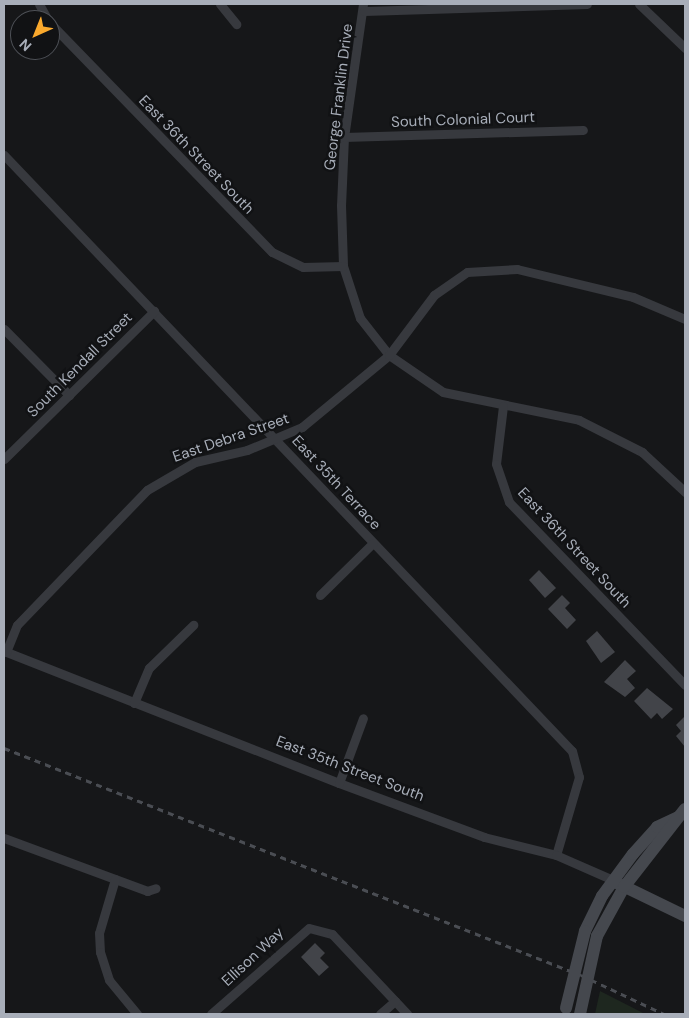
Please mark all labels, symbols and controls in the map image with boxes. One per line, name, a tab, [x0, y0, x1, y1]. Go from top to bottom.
north arrow	[10, 10, 60, 60]
street label: George Franklin Drive	[321, 23, 357, 171]
text: N	[15, 35, 35, 55]
street label: East 36th Street South	[135, 92, 257, 218]
street label: South Colonial Court	[391, 108, 535, 132]
street label: South Kendall Street	[24, 309, 136, 421]
street label: East Debra Street	[170, 410, 292, 466]
street label: East 35th Terrace	[288, 432, 384, 534]
street label: East 36th Street South	[514, 484, 634, 612]
street label: East 35th Street South	[273, 732, 427, 806]
street label: Ellison Way	[218, 924, 288, 990]

